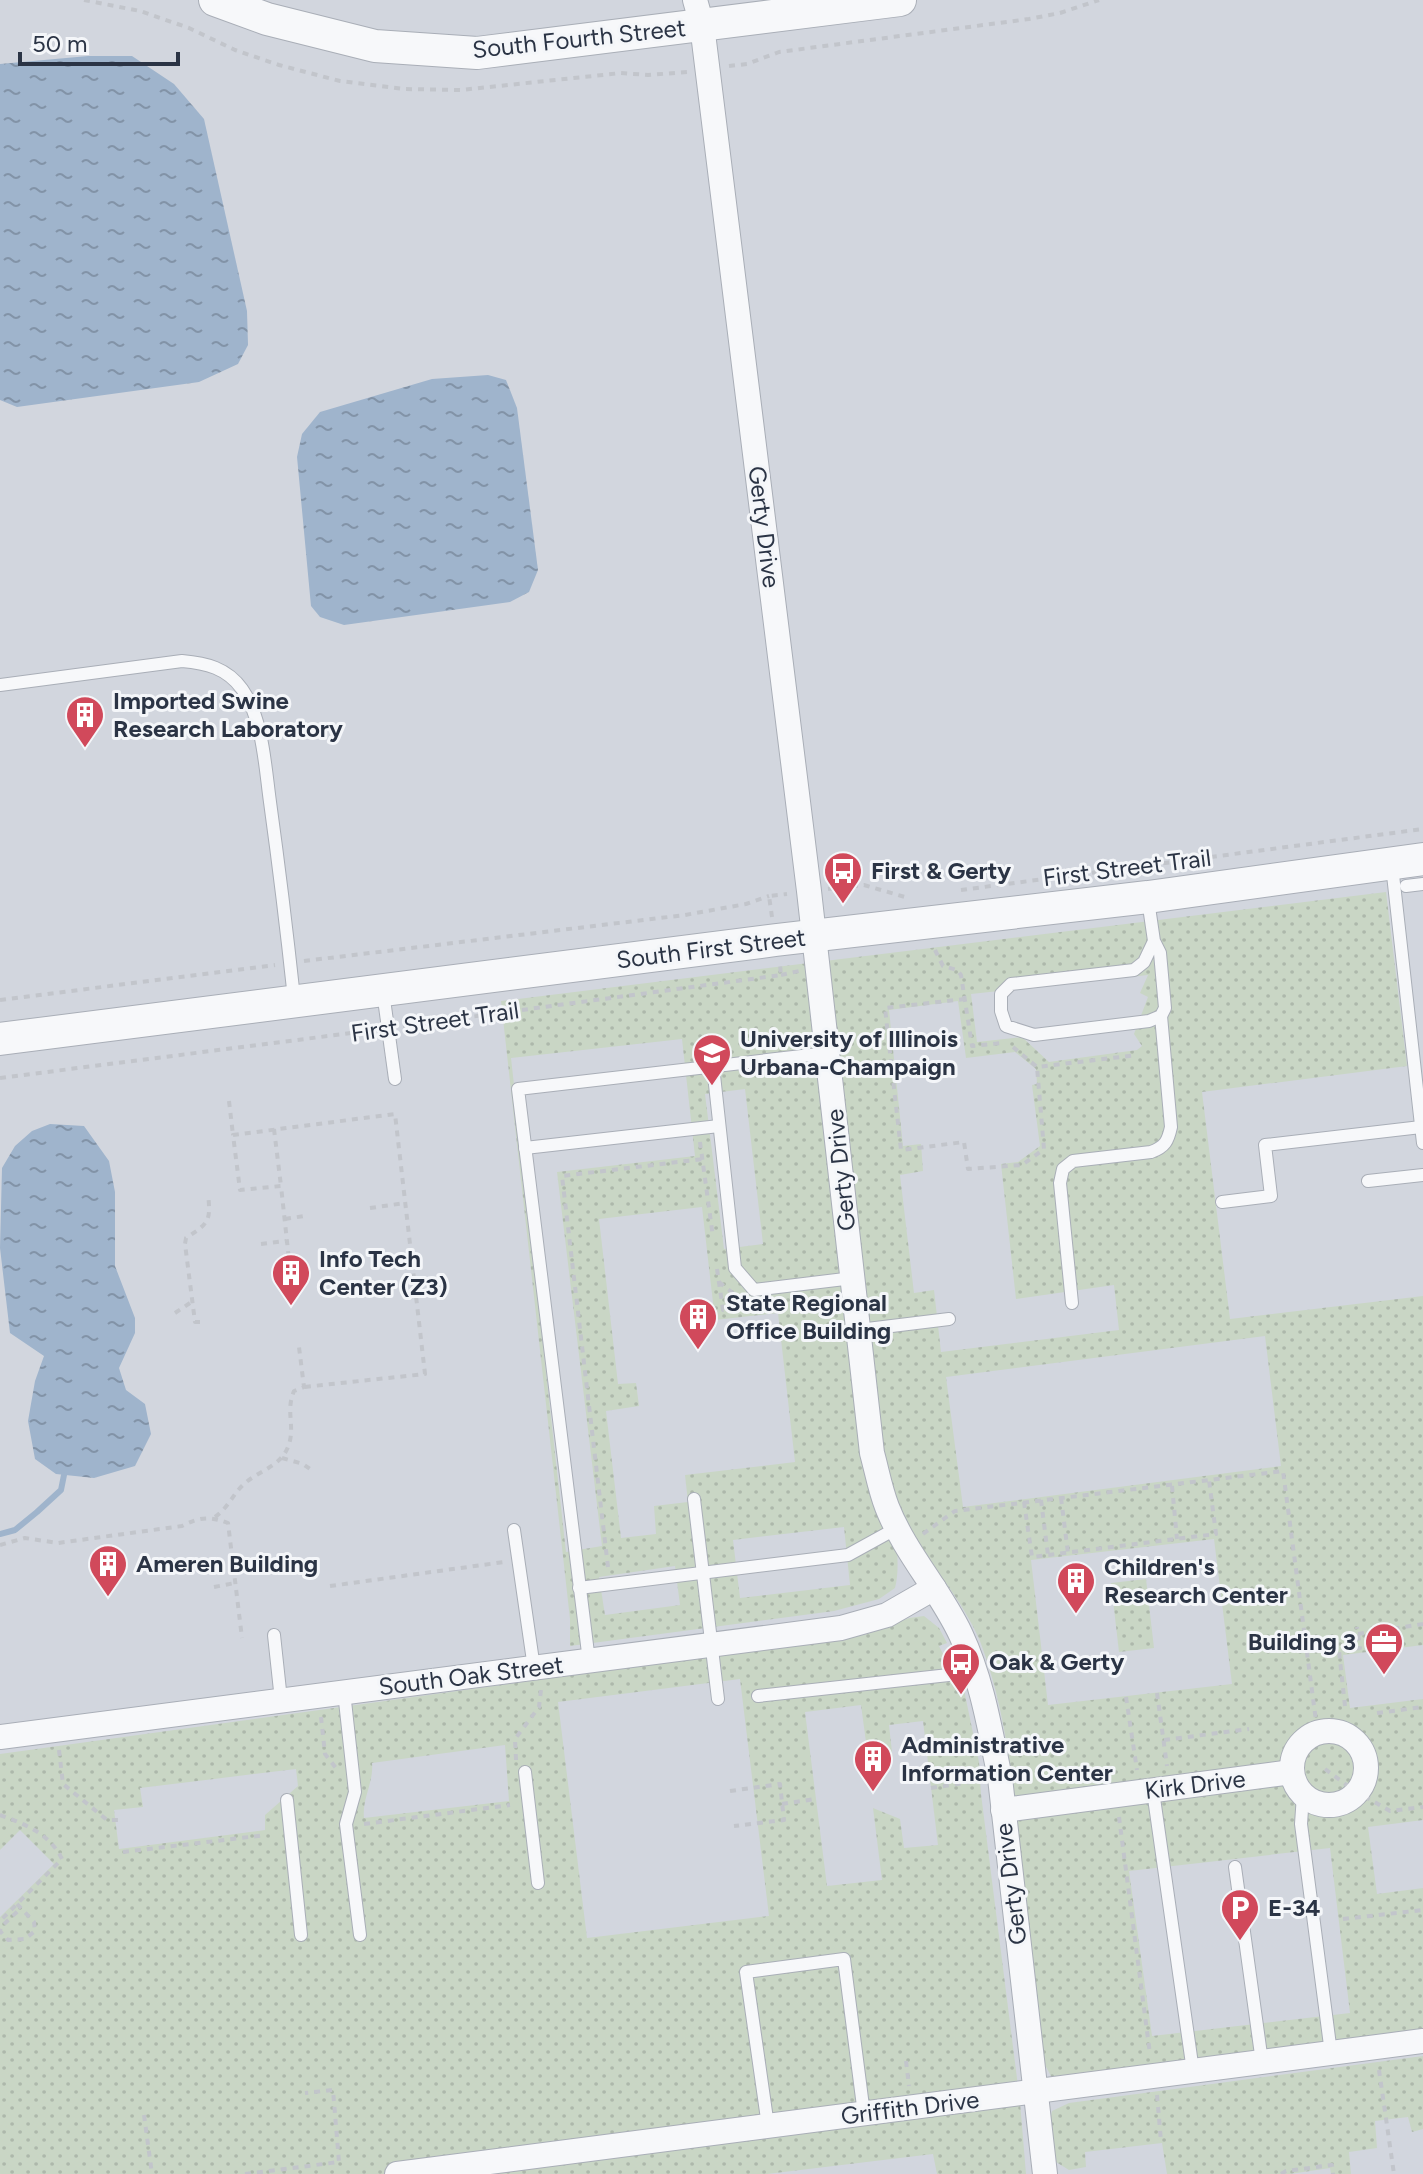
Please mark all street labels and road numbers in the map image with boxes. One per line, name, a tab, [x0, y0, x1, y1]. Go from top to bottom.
street label: South Fourth Street	[471, 13, 687, 64]
street label: Gerty Drive	[743, 464, 786, 590]
street label: First Street Trail	[1041, 843, 1213, 892]
street label: South First Street	[615, 923, 807, 975]
street label: First Street Trail	[349, 995, 521, 1048]
street label: Gerty Drive	[820, 1108, 861, 1233]
street label: South Oak Street	[377, 1650, 565, 1701]
street label: Kirk Drive	[1143, 1764, 1247, 1805]
street label: Gerty Drive	[989, 1821, 1032, 1947]
street label: Griffith Drive	[839, 2085, 981, 2130]

